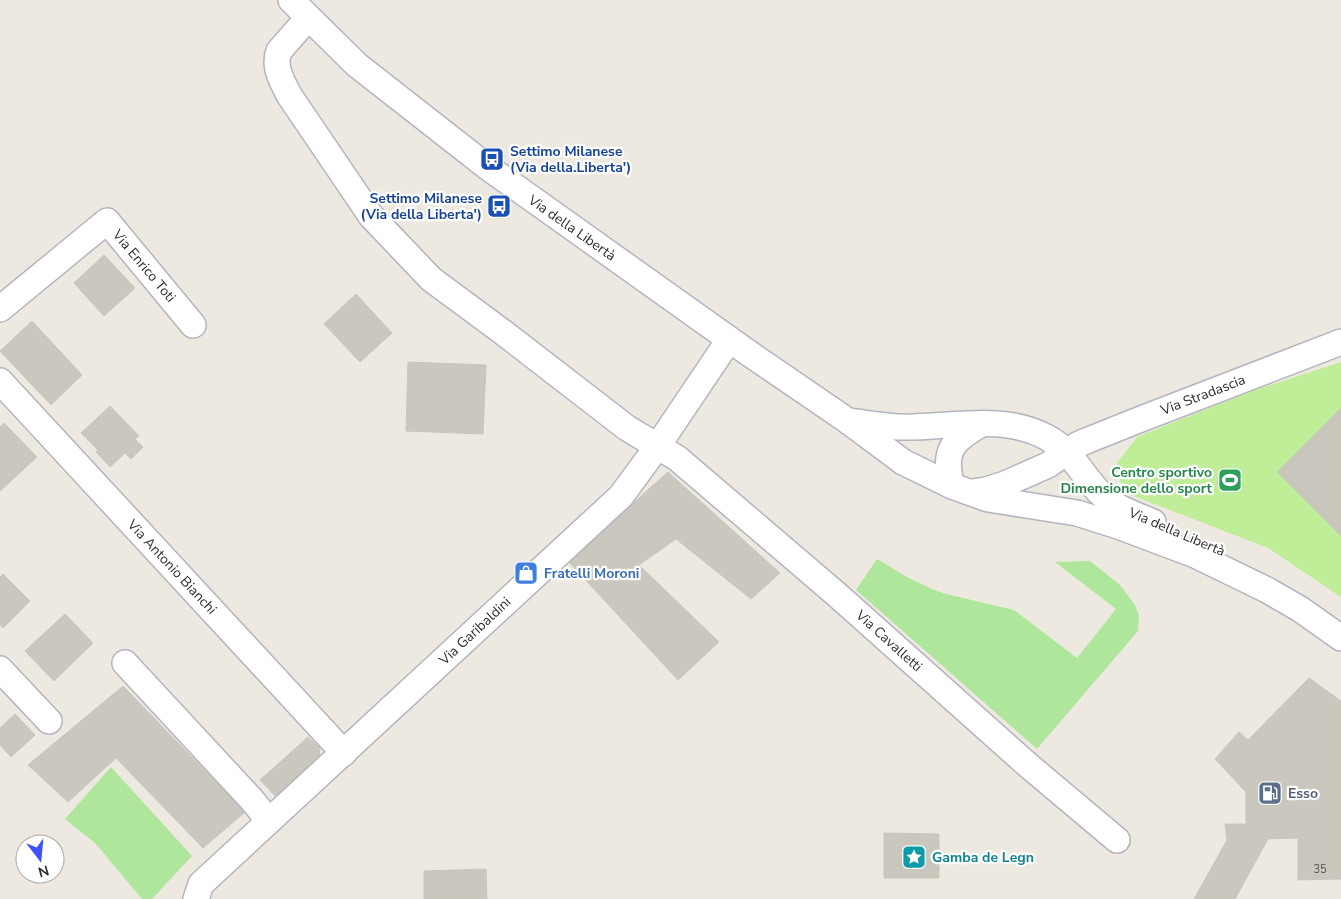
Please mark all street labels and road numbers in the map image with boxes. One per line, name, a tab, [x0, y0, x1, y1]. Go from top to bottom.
street label: Via della Libertà	[524, 190, 620, 265]
street label: Via Enrico Toti	[107, 225, 180, 306]
street label: Via Stradascia	[1157, 370, 1248, 420]
street label: Via della Libertà	[1125, 503, 1228, 561]
street label: Via Antonio Bianchi	[122, 515, 221, 618]
street label: Via Garibaldini	[434, 593, 515, 670]
street label: Via Cavalletti	[851, 605, 926, 676]

